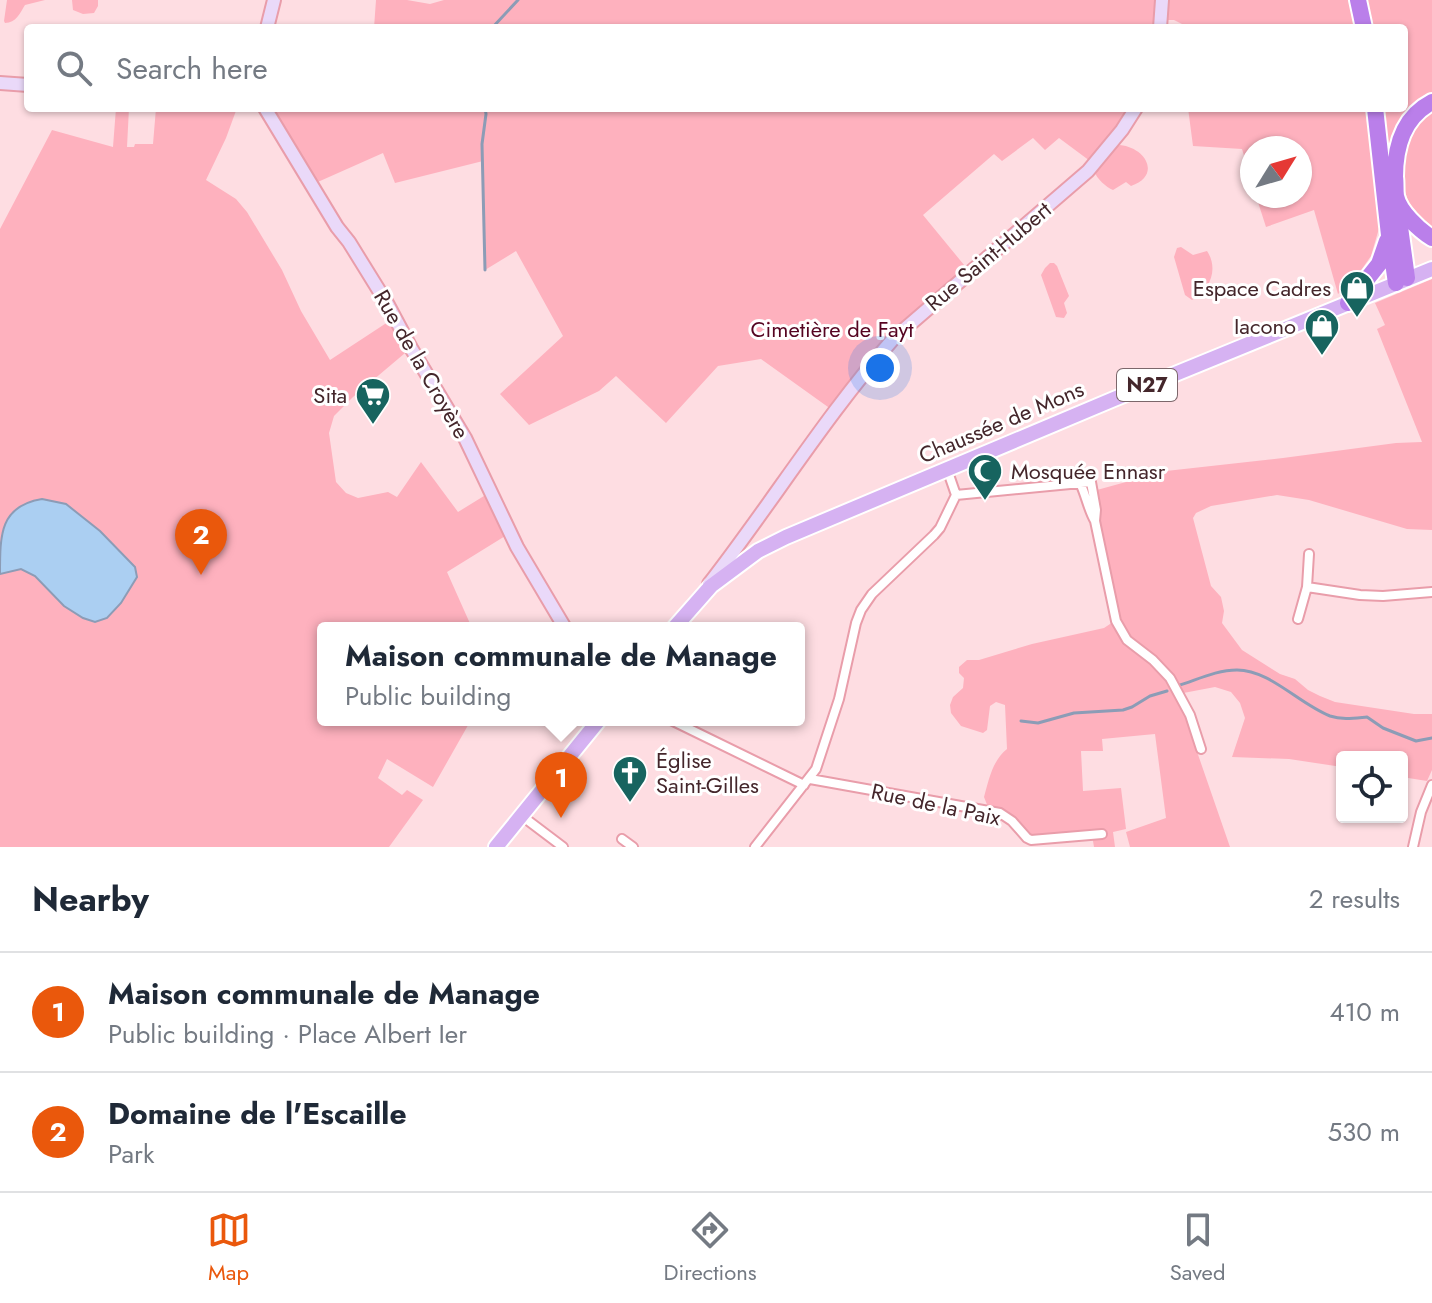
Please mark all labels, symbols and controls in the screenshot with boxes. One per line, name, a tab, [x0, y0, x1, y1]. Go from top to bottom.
search box	[24, 24, 1408, 112]
icon: search	[52, 46, 96, 90]
text: Search here	[116, 47, 268, 90]
north arrow	[1240, 136, 1312, 208]
street label: Rue Saint-Hubert	[918, 193, 1058, 318]
shop icon: Espace Cadres	[1338, 269, 1376, 319]
place label: Espace Cadres	[1193, 272, 1331, 304]
street label: Rue de la Croyère	[366, 283, 478, 445]
shop icon: Iacono	[1303, 307, 1341, 357]
place label: Iacono	[1234, 310, 1296, 342]
park label: Cimetière de Fayt	[751, 313, 914, 345]
your location	[860, 348, 900, 388]
road number: N27	[1117, 369, 1177, 401]
street label: Chaussée de Mons	[914, 373, 1089, 471]
supermarket icon: Sita	[354, 376, 392, 426]
place label: Sita	[313, 379, 347, 411]
mosque icon: Mosquée Ennasr	[966, 452, 1004, 502]
place label: Mosquée Ennasr	[1011, 455, 1166, 487]
pin: 2	[175, 509, 227, 575]
popup	[317, 622, 805, 726]
text: Maison communale de Manage	[345, 634, 777, 677]
text: Public building	[345, 677, 511, 715]
place label: Église Saint-Gilles	[656, 744, 759, 801]
map controls	[1336, 751, 1408, 823]
button: locate	[1336, 751, 1408, 823]
pin: 1	[535, 752, 587, 818]
church icon: Église Saint-Gilles	[611, 754, 649, 804]
street label: Rue de la Paix	[868, 775, 1004, 833]
text: Nearby	[32, 875, 149, 924]
text: 2 results	[1309, 880, 1400, 918]
text: Maison communale de Manage	[108, 972, 540, 1015]
text: 1	[51, 993, 65, 1031]
text: 410 m	[1329, 993, 1400, 1031]
text: Public building · Place Albert Ier	[108, 1015, 467, 1053]
text: Domaine de l'Escaille	[108, 1092, 407, 1135]
text: 2	[49, 1113, 67, 1151]
text: 530 m	[1327, 1113, 1400, 1151]
text: Park	[108, 1135, 154, 1173]
tab: Map	[207, 1208, 251, 1288]
tab: Directions	[664, 1208, 757, 1288]
tab: Saved	[1170, 1208, 1225, 1288]

